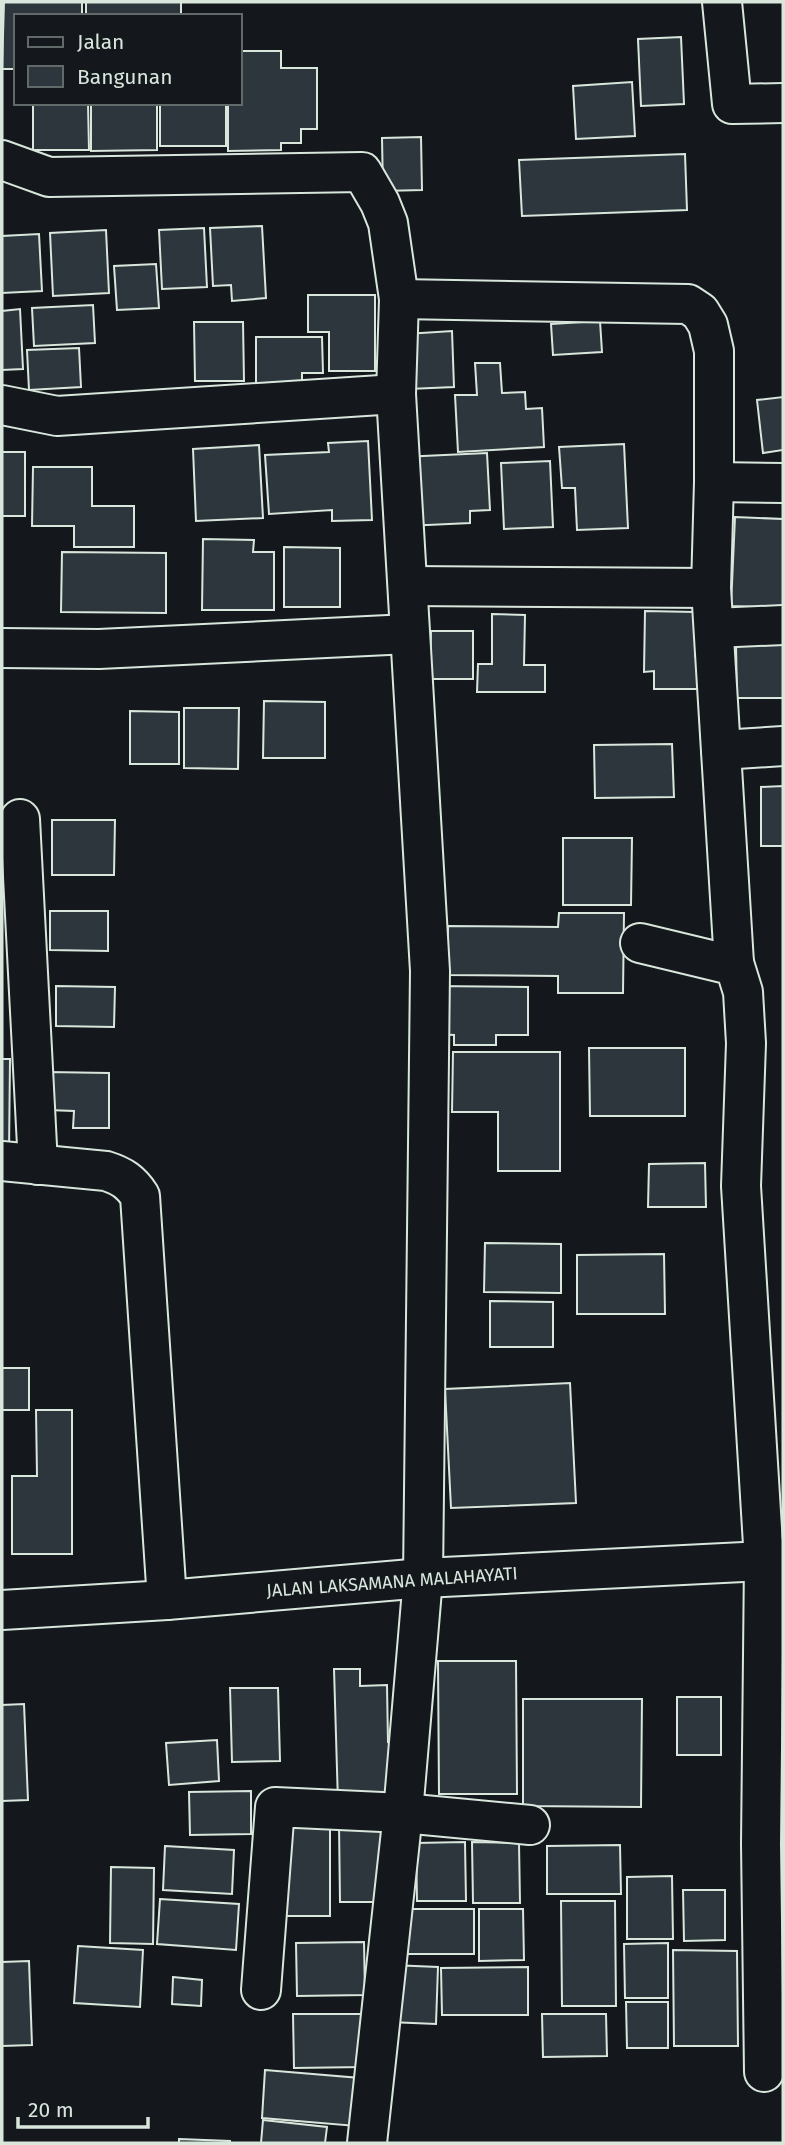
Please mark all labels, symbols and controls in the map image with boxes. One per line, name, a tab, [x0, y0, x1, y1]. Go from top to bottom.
legend	[14, 14, 242, 105]
text: Jalan	[77, 29, 124, 55]
text: Bangunan	[77, 64, 172, 90]
street label: JALAN LAKSAMANA MALAHAYATI	[266, 1562, 518, 1602]
scale bar	[18, 2086, 147, 2130]
text: 20 m	[28, 2097, 74, 2123]

